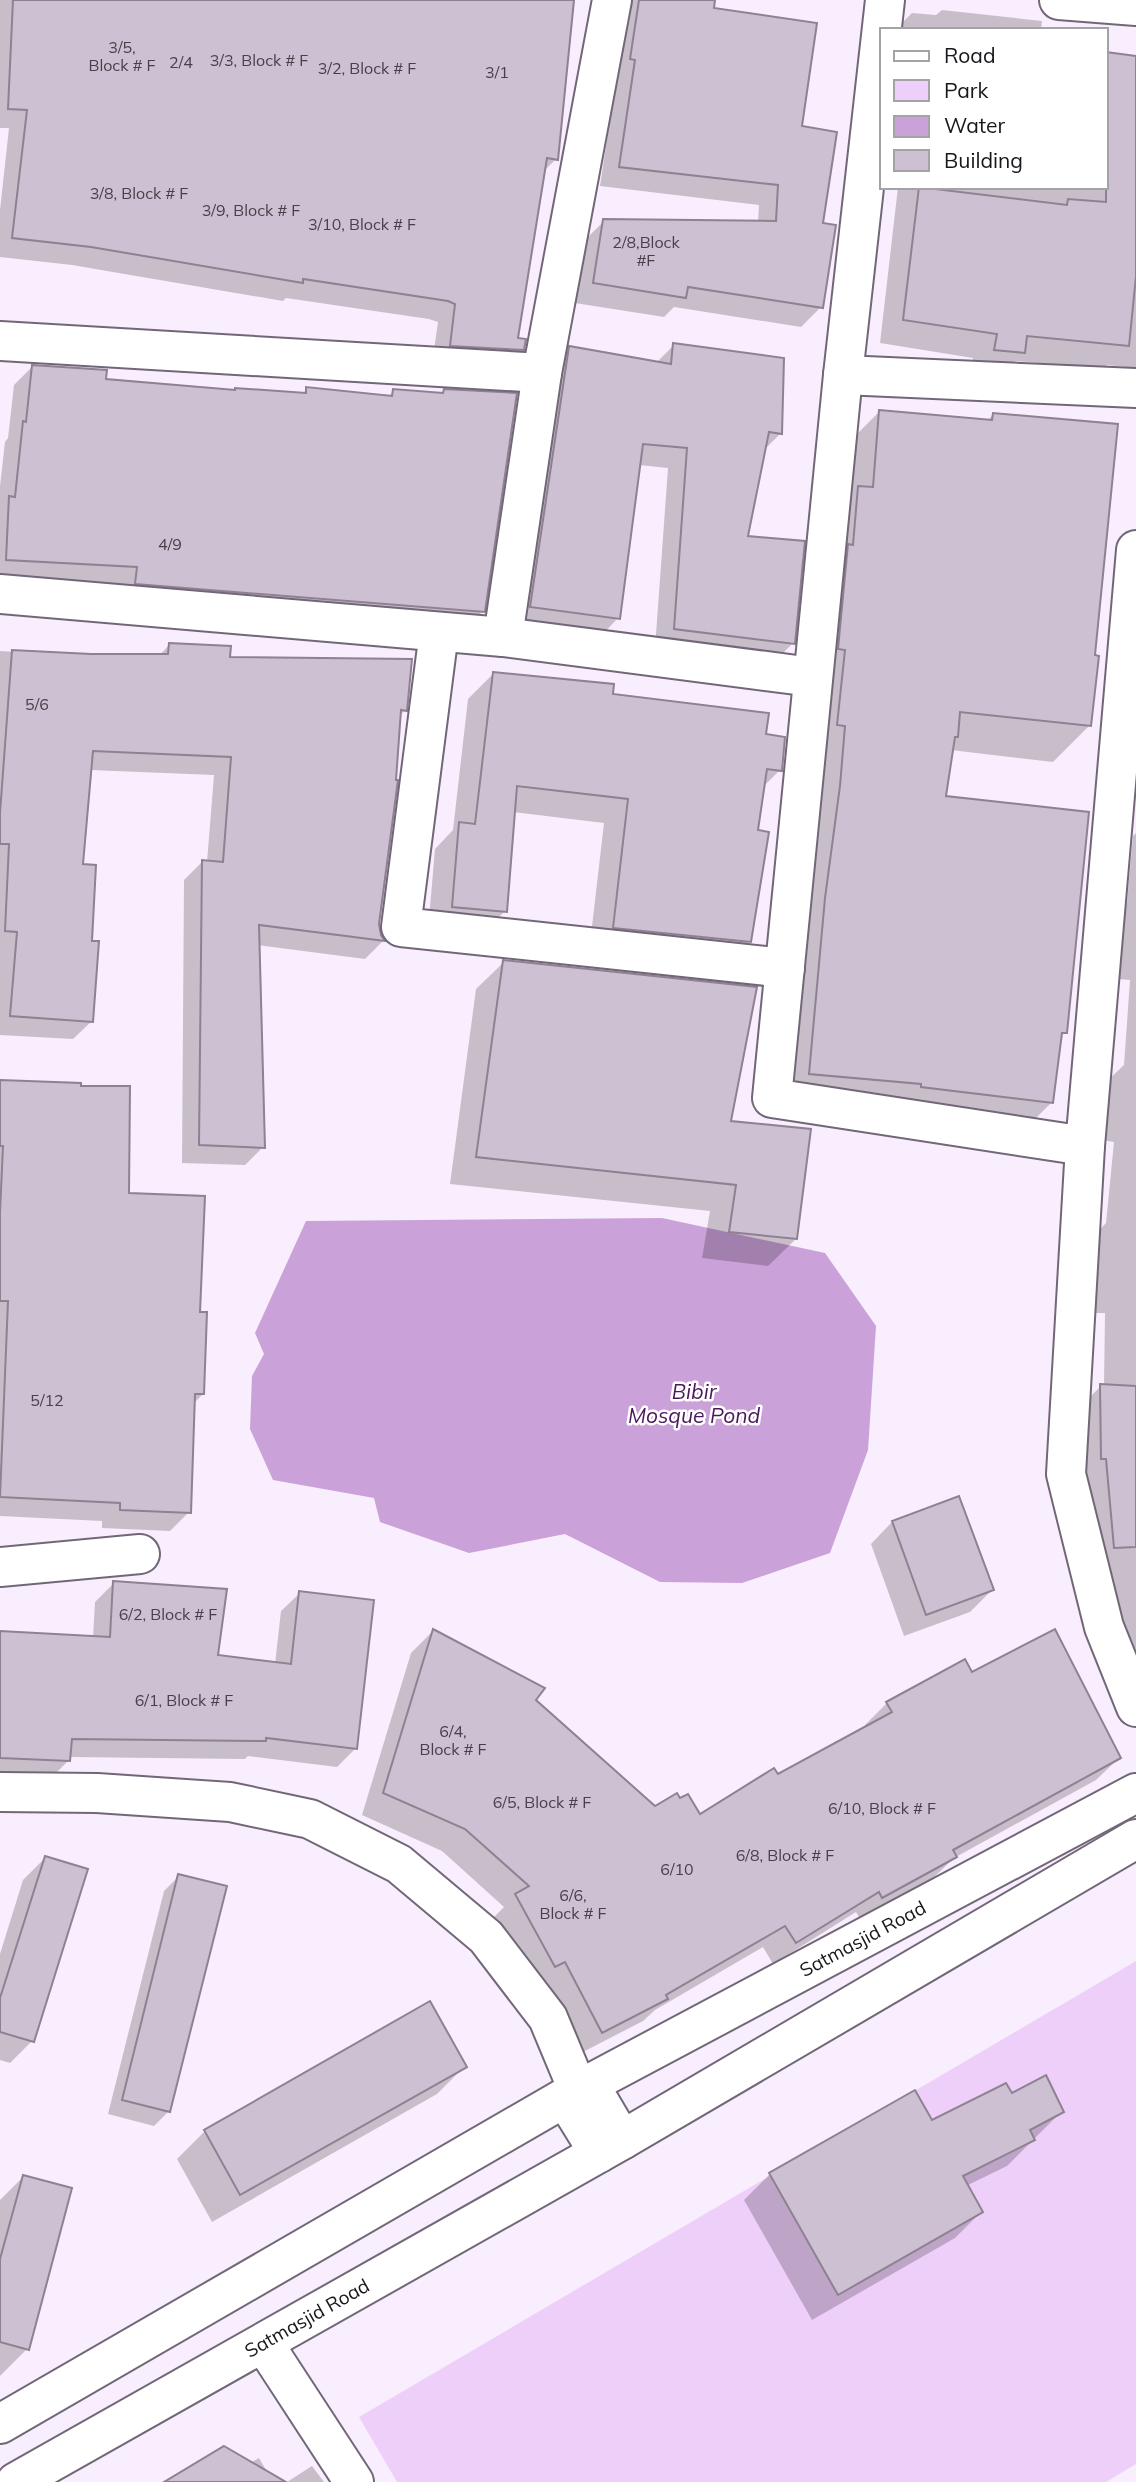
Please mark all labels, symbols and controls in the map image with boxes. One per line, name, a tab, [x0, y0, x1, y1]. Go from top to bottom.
legend	[880, 28, 1108, 189]
house number: 3/5, Block # F	[89, 37, 155, 75]
text: Road	[944, 42, 995, 68]
house number: 3/3, Block # F	[210, 50, 308, 70]
house number: 2/4	[169, 52, 193, 72]
house number: 3/2, Block # F	[318, 58, 416, 78]
house number: 3/1	[485, 62, 509, 82]
text: Park	[944, 77, 988, 103]
text: Water	[944, 112, 1005, 138]
text: Building	[944, 147, 1023, 173]
house number: 3/8, Block # F	[90, 183, 188, 203]
house number: 3/9, Block # F	[202, 200, 300, 220]
house number: 3/10, Block # F	[308, 214, 416, 234]
house number: 2/8,Block #F	[612, 232, 680, 270]
house number: 4/9	[158, 534, 182, 554]
house number: 5/6	[25, 694, 49, 714]
water label: Bibir Mosque Pond	[628, 1378, 760, 1428]
house number: 5/12	[30, 1390, 64, 1410]
house number: 6/2, Block # F	[119, 1604, 217, 1624]
house number: 6/1, Block # F	[135, 1690, 233, 1710]
house number: 6/4, Block # F	[420, 1721, 486, 1759]
house number: 6/5, Block # F	[493, 1792, 591, 1812]
house number: 6/10, Block # F	[828, 1798, 936, 1818]
house number: 6/8, Block # F	[736, 1845, 834, 1865]
house number: 6/10	[660, 1859, 694, 1879]
house number: 6/6, Block # F	[540, 1885, 606, 1923]
street label: Satmasjid Road	[795, 1895, 930, 1982]
street label: Satmasjid Road	[240, 2273, 374, 2363]

